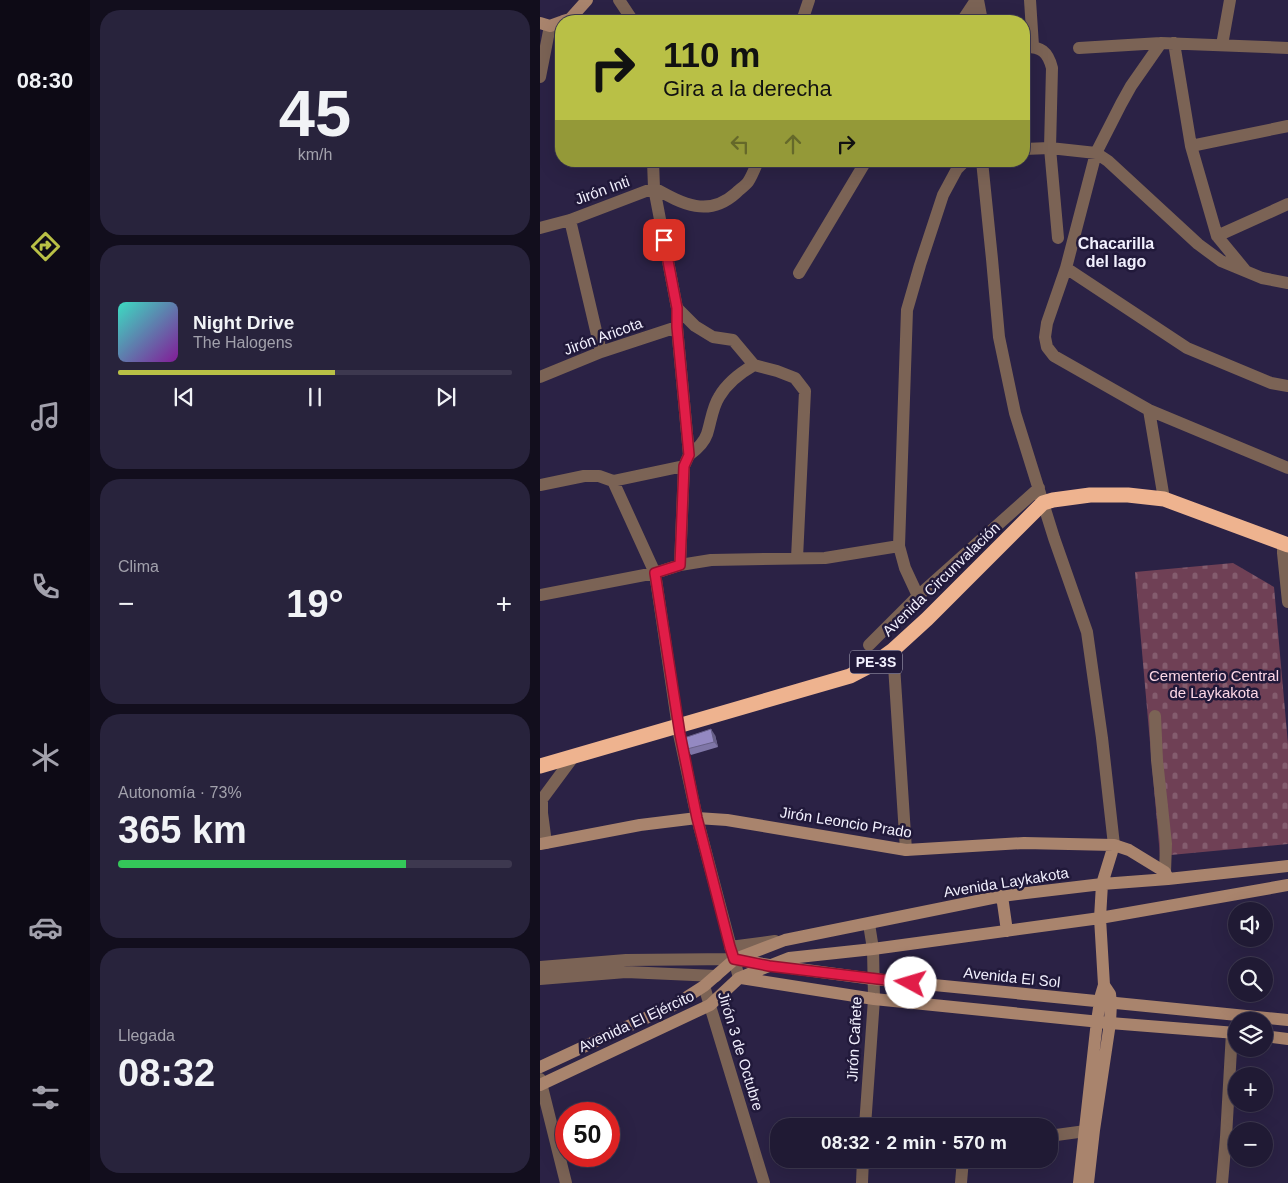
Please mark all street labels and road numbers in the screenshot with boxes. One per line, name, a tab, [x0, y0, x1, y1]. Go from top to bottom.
street label: Jirón Inti	[572, 172, 632, 208]
street label: Jirón Aricota	[561, 314, 645, 358]
street label: Avenida Circunvalación	[879, 519, 1003, 639]
road number: PE-3S	[850, 650, 902, 674]
street label: Jirón Leoncio Prado	[779, 803, 913, 841]
street label: Avenida Laykakota	[942, 864, 1070, 900]
street label: Avenida El Sol	[963, 963, 1061, 991]
street label: Avenida El Ejército	[575, 987, 697, 1055]
street label: Jirón 3 de Octubre	[715, 990, 767, 1112]
street label: Jirón Cañete	[843, 996, 865, 1082]

